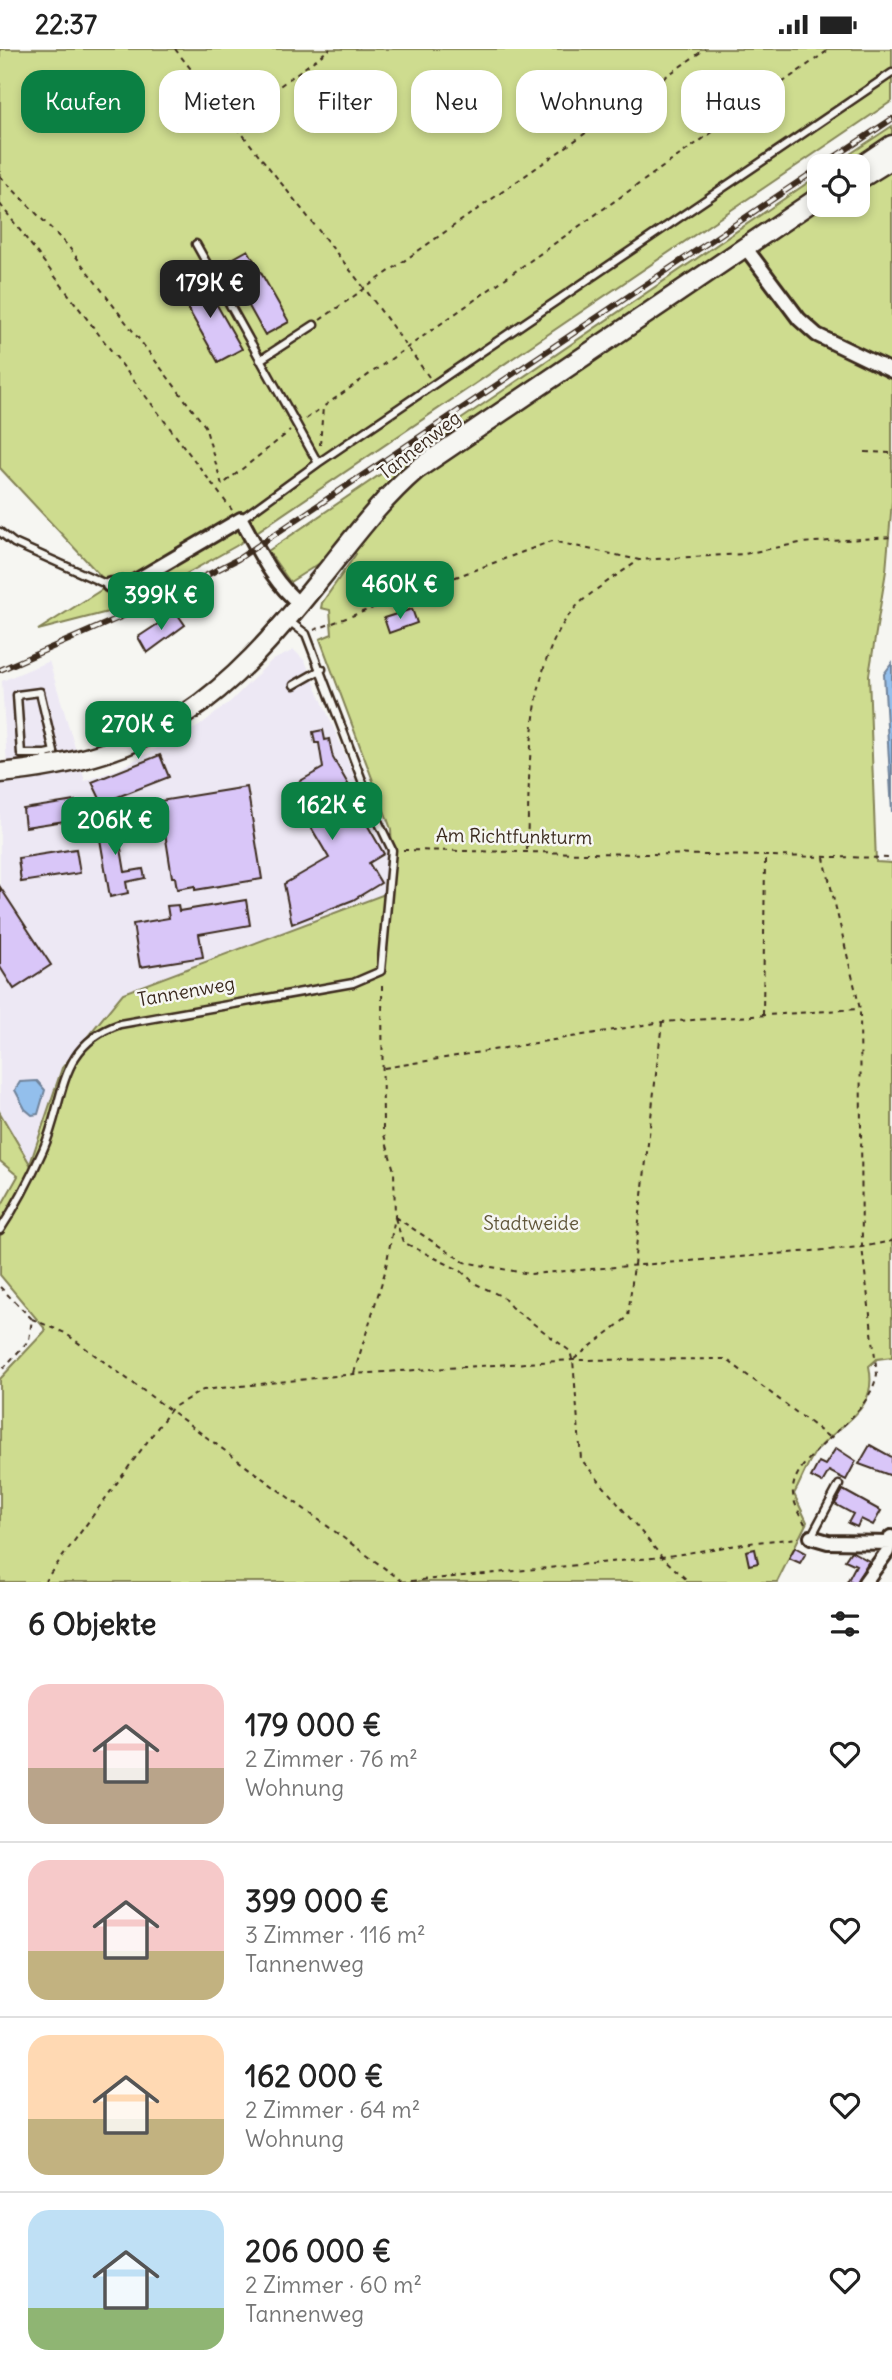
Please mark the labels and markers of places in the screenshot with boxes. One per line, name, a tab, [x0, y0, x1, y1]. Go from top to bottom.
pin: 179K €	[153, 261, 267, 320]
pin: 460K €	[343, 561, 457, 621]
pin: 399K €	[104, 573, 218, 632]
pin: 270K €	[81, 701, 195, 761]
pin: 162K €	[275, 783, 389, 842]
pin: 206K €	[58, 797, 172, 857]

